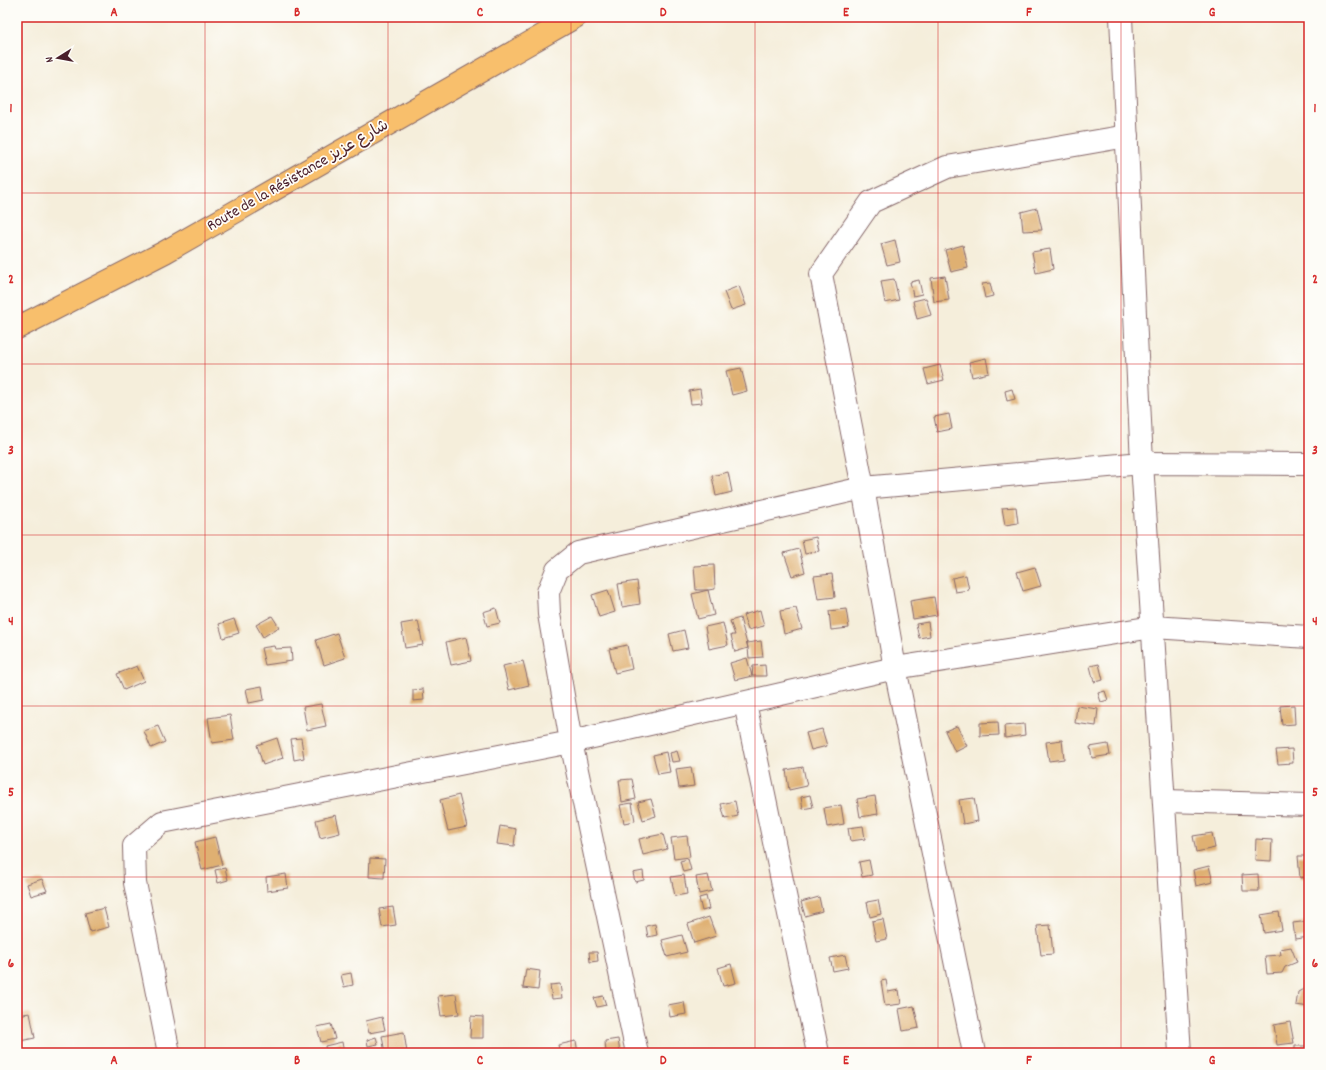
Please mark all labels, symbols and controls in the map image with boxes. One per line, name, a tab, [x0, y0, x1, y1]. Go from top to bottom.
text: A	[110, 4, 118, 23]
text: B	[294, 4, 300, 23]
text: C	[477, 4, 484, 23]
text: D	[660, 4, 667, 23]
text: E	[843, 4, 850, 23]
text: F	[1026, 4, 1032, 23]
text: G	[1209, 4, 1216, 23]
north arrow	[38, 38, 78, 78]
text: N	[42, 55, 59, 64]
text: 1	[10, 100, 13, 119]
text: 1	[1314, 100, 1317, 119]
street label: Route de la Résistance شارع عزيز	[203, 114, 393, 238]
text: 2	[8, 271, 14, 290]
text: 2	[1312, 271, 1318, 290]
text: 3	[8, 442, 14, 461]
text: 3	[1312, 442, 1318, 461]
text: 4	[8, 613, 14, 632]
text: 4	[1312, 613, 1318, 632]
text: 5	[8, 784, 14, 803]
text: 5	[1312, 784, 1318, 803]
text: 6	[8, 955, 15, 974]
text: 6	[1312, 955, 1319, 974]
text: A	[110, 1052, 118, 1070]
text: B	[294, 1052, 300, 1070]
text: C	[477, 1052, 484, 1070]
text: D	[660, 1052, 667, 1070]
text: E	[843, 1052, 850, 1070]
text: F	[1026, 1052, 1032, 1070]
text: G	[1209, 1052, 1216, 1070]

